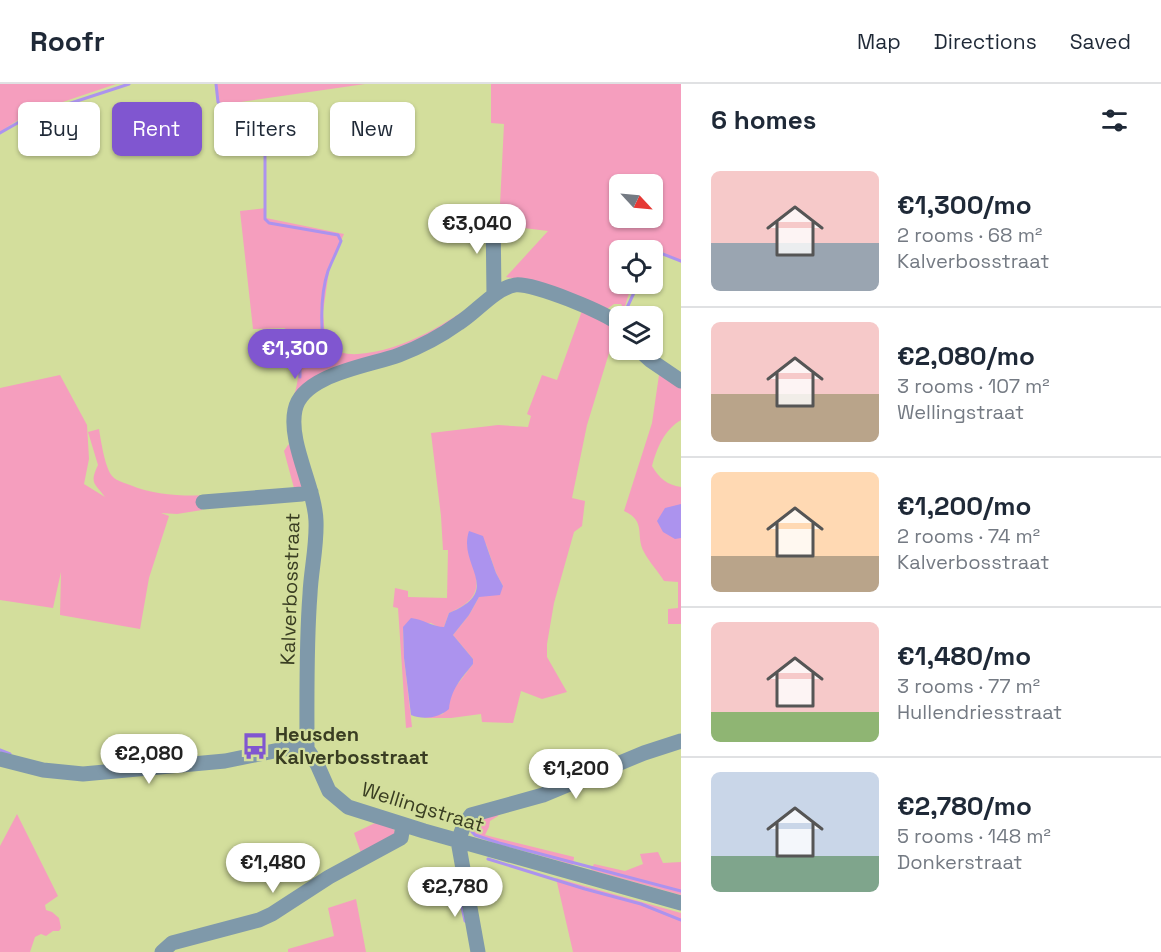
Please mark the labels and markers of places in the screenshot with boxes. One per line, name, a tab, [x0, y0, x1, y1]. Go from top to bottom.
pin: €3,040	[428, 204, 526, 255]
pin: €1,300	[246, 329, 344, 380]
place label: Heusden Kalverbosstraat	[275, 721, 429, 770]
bus stop icon: Heusden Kalverbosstraat	[240, 731, 270, 761]
pin: €2,080	[100, 734, 198, 785]
pin: €1,200	[527, 749, 625, 800]
pin: €1,480	[224, 843, 322, 894]
pin: €2,780	[406, 867, 504, 918]

